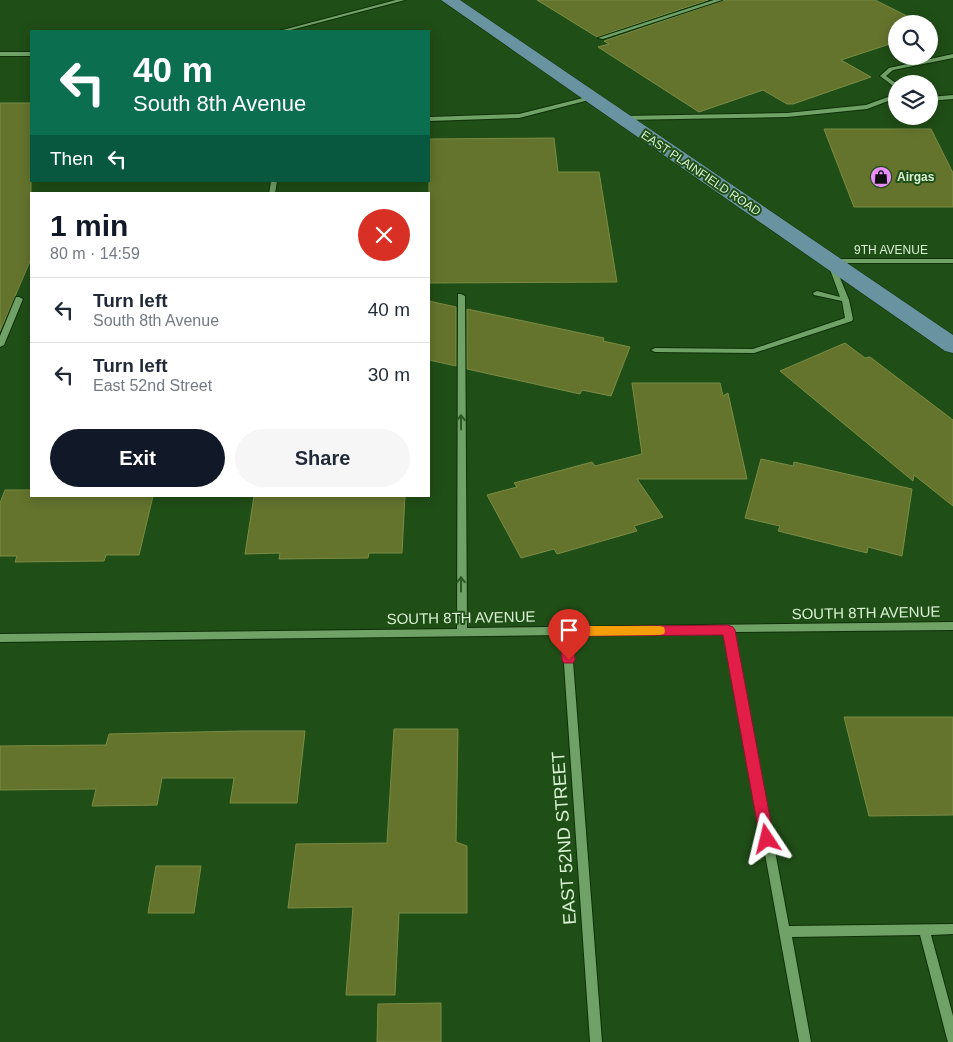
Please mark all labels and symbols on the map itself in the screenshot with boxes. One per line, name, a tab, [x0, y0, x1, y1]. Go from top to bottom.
street label: EAST PLAINFIELD ROAD	[639, 128, 764, 218]
shop icon: Airgas	[869, 165, 893, 189]
place label: Airgas	[897, 170, 935, 184]
street label: 9TH AVENUE	[854, 243, 928, 257]
one-way arrow	[456, 414, 466, 430]
one-way arrow	[456, 576, 466, 592]
street label: SOUTH 8TH AVENUE	[791, 603, 941, 622]
street label: SOUTH 8TH AVENUE	[386, 608, 536, 627]
pin	[548, 609, 590, 660]
street label: EAST 52ND STREET	[548, 751, 580, 925]
position arrow	[740, 812, 792, 864]

